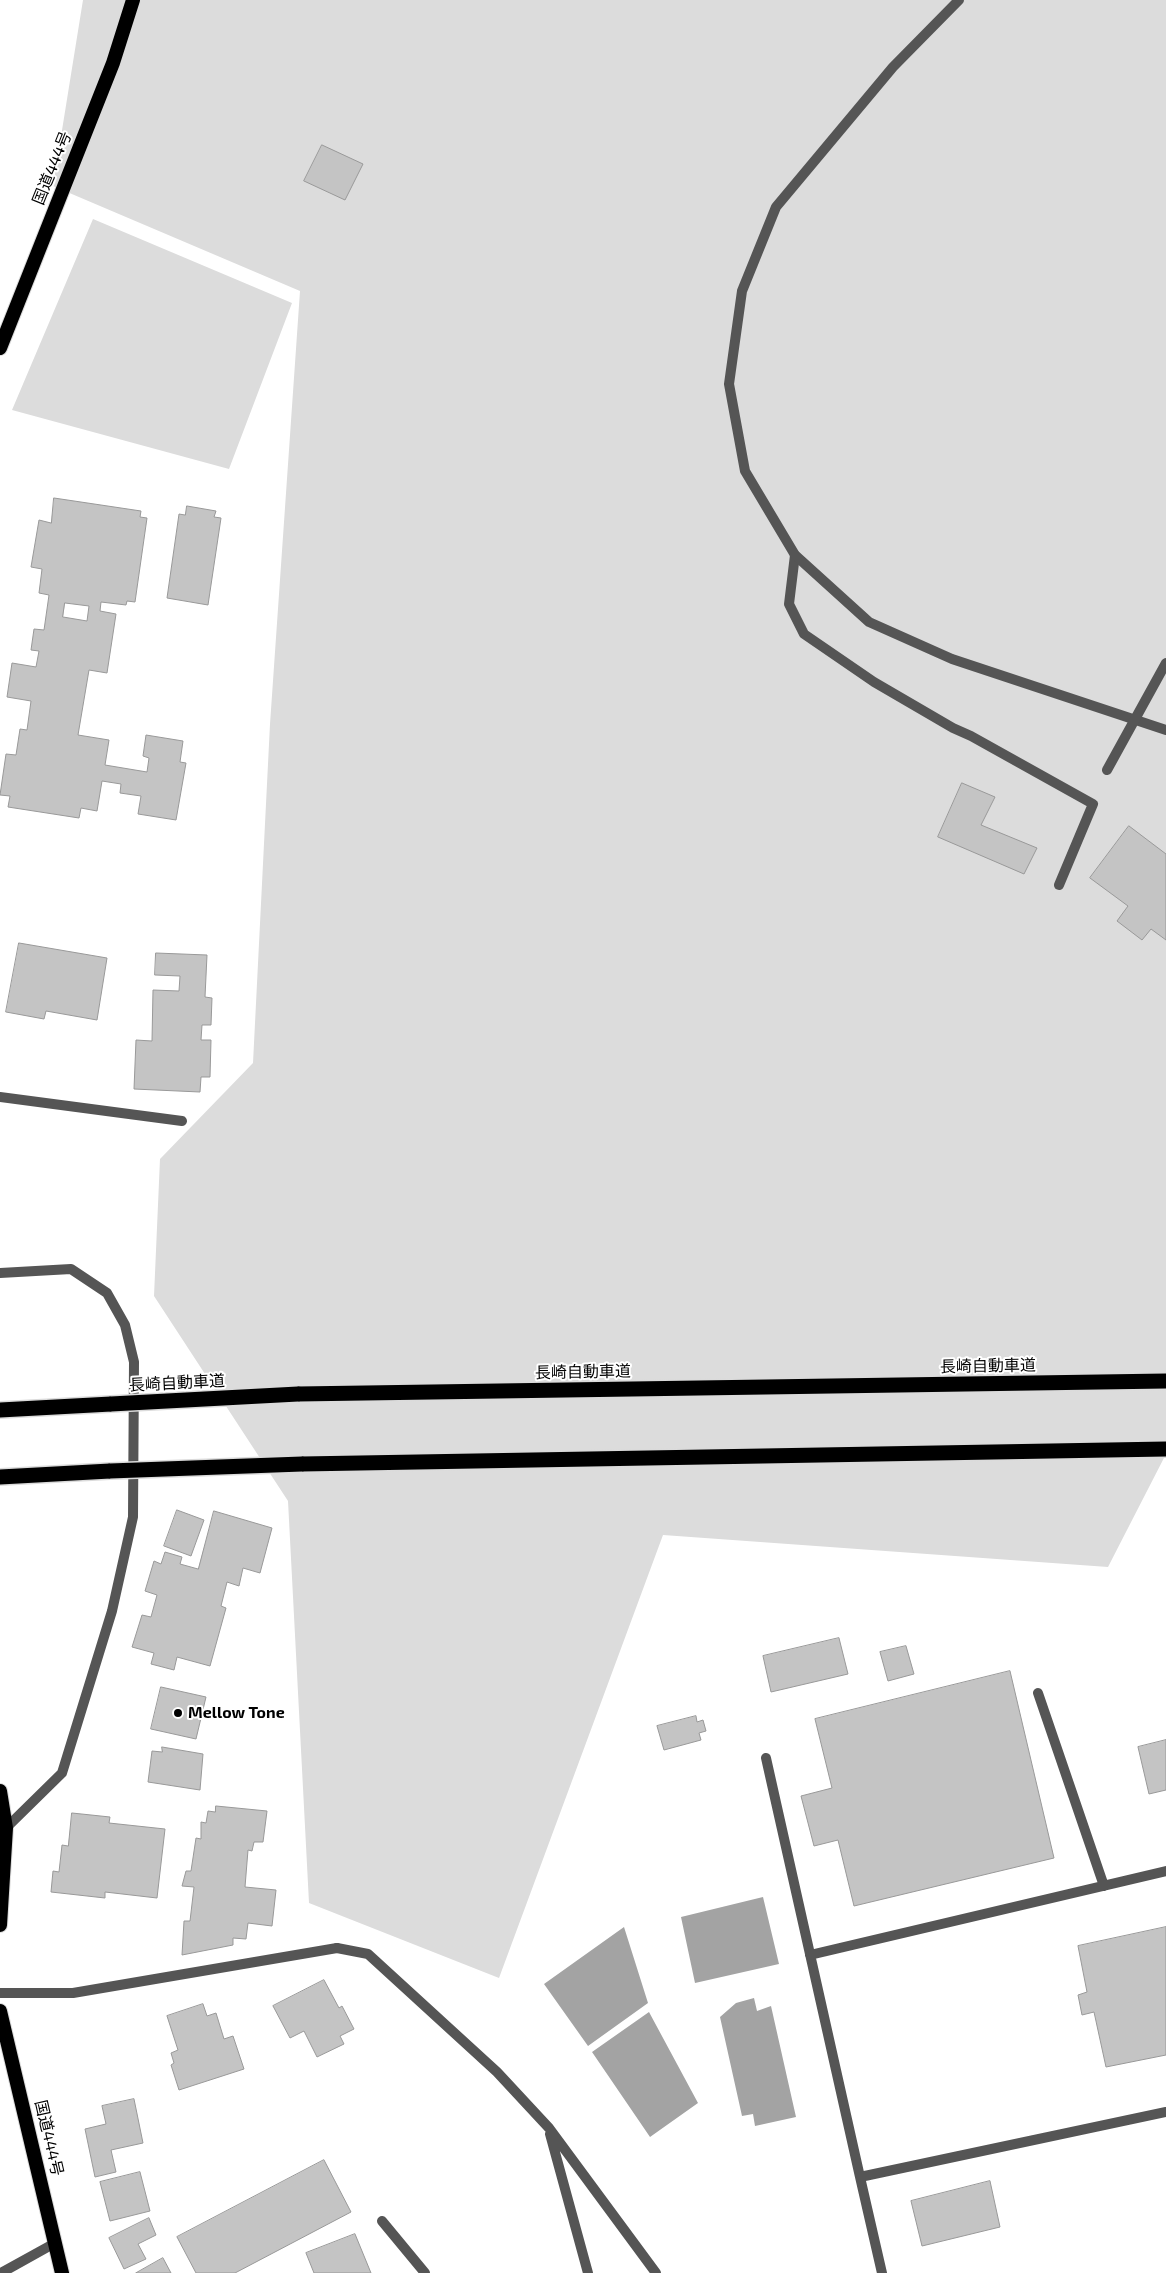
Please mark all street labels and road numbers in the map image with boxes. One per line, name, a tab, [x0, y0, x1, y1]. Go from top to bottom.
street label: 国道444号	[29, 128, 75, 208]
street label: 長崎自動車道	[940, 1356, 1036, 1376]
street label: 長崎自動車道	[535, 1362, 631, 1382]
street label: 長崎自動車道	[129, 1371, 225, 1395]
street label: 国道444号	[31, 2098, 67, 2178]

